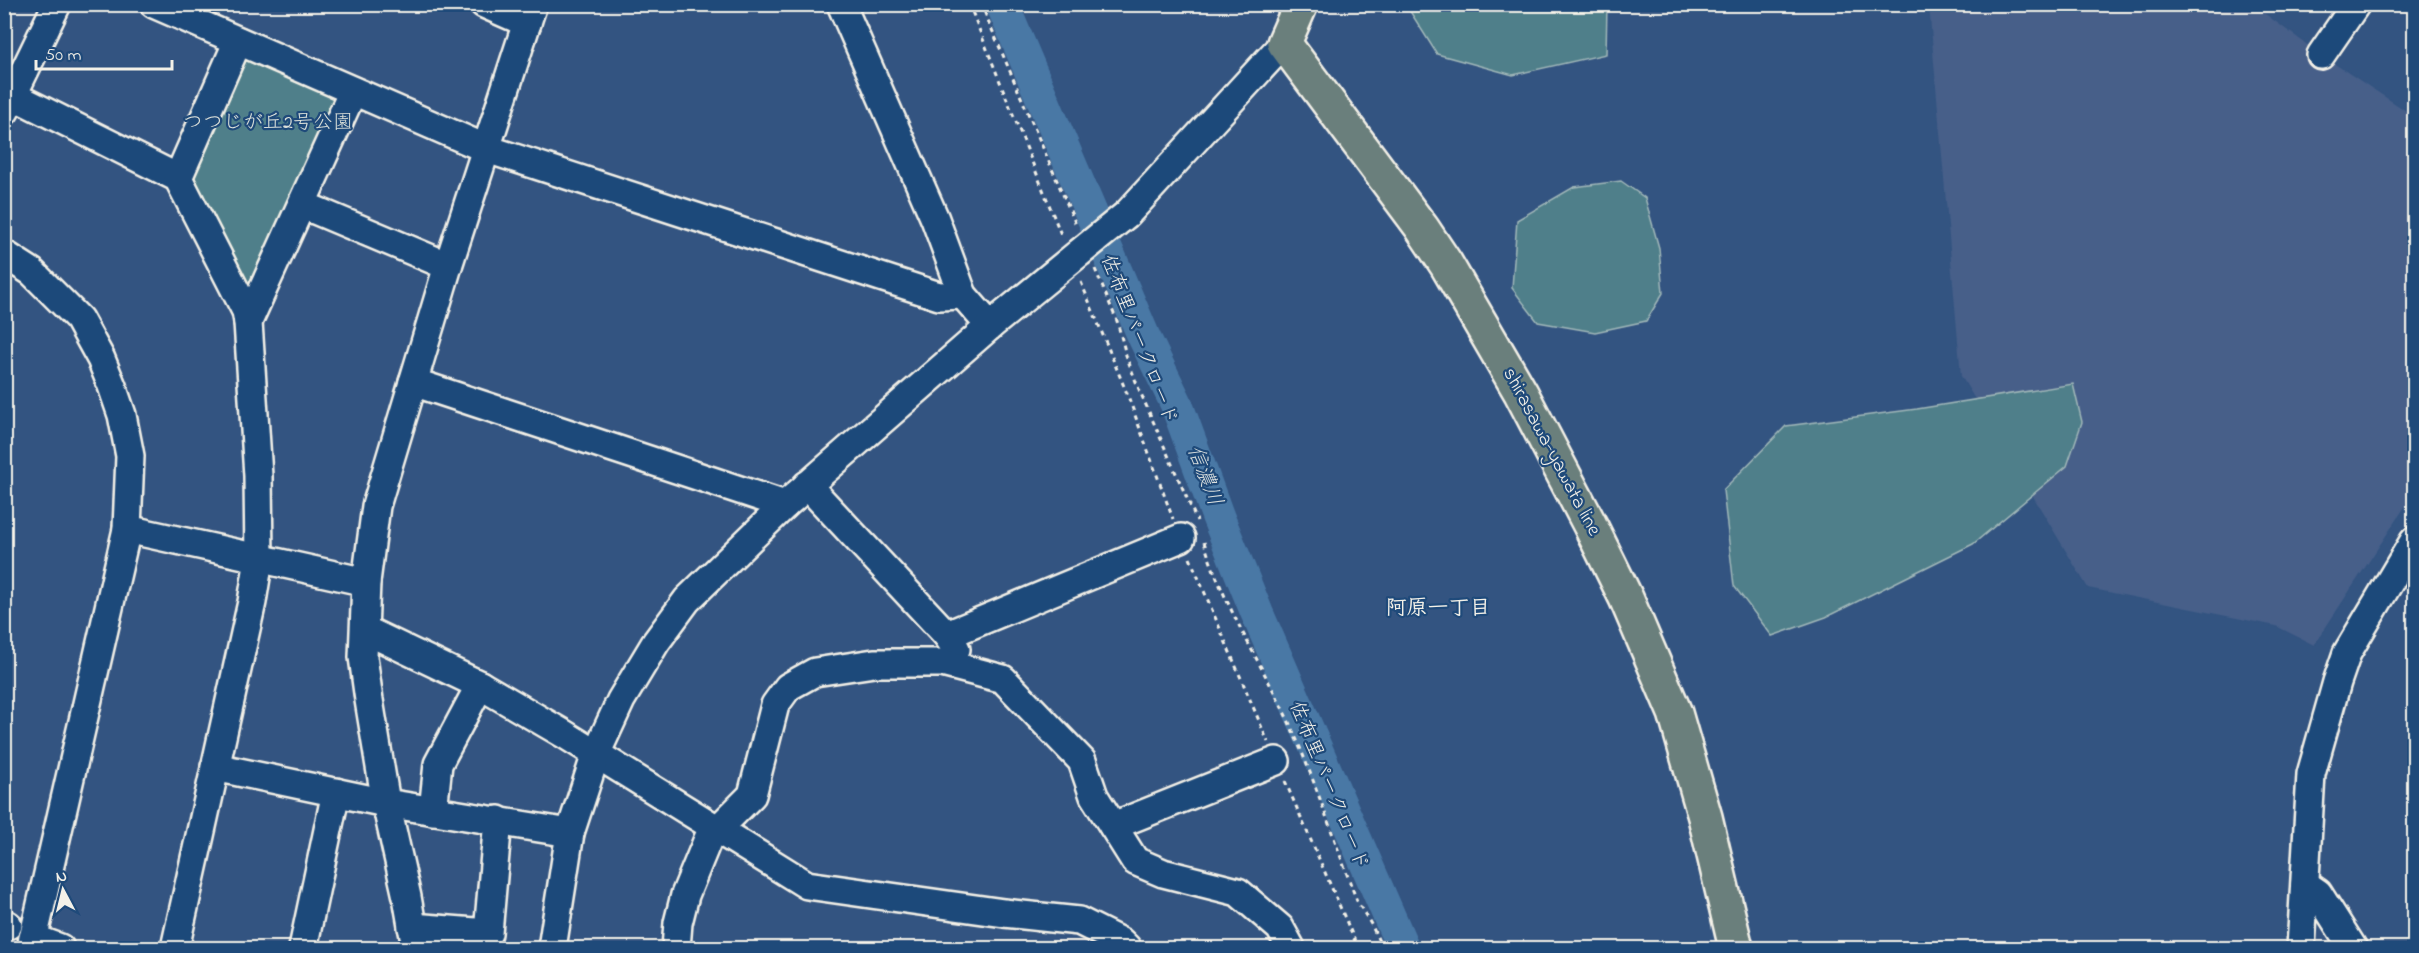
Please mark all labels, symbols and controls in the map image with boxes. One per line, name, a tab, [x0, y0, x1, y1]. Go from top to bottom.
scale bar	[36, 33, 172, 71]
text: 50 m	[45, 43, 82, 69]
park label: つつじが丘2号公園	[183, 109, 353, 138]
street label: 佐布里パークロード	[1092, 251, 1184, 429]
street label: shirasawa-yawata line	[1494, 363, 1608, 541]
water label: 信濃川	[1179, 441, 1229, 511]
district label: 阿原一丁目	[1386, 594, 1491, 624]
street label: 佐布里パークロード	[1281, 697, 1375, 875]
north arrow	[33, 860, 93, 920]
text: N	[55, 865, 68, 890]

